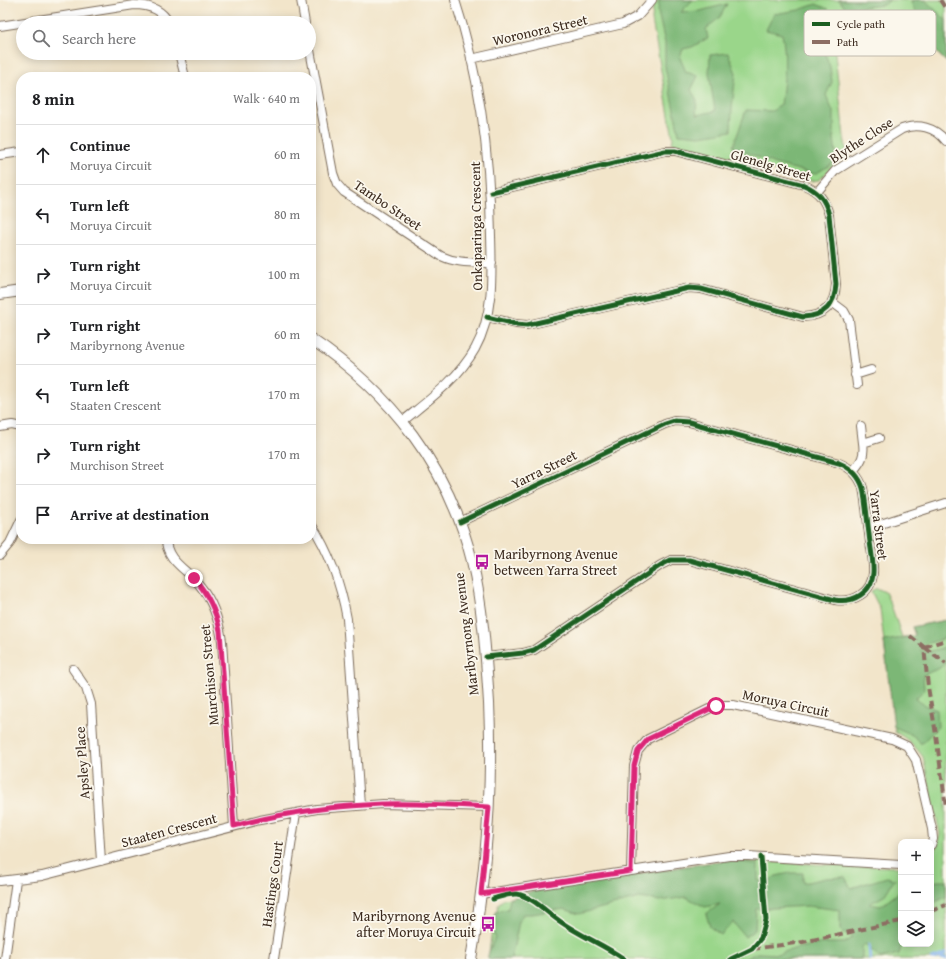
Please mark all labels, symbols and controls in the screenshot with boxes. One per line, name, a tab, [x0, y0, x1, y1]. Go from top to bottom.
street label: Woronora Street	[491, 9, 590, 51]
legend	[804, 10, 936, 56]
search box	[16, 16, 316, 60]
text: Cycle path	[837, 16, 886, 32]
icon: search	[30, 27, 52, 49]
text: Search here	[62, 28, 136, 49]
text: Path	[837, 34, 859, 50]
text: 8 min	[32, 86, 74, 111]
text: Walk · 640 m	[233, 89, 300, 108]
street label: Blythe Close	[825, 112, 897, 168]
text: Continue	[70, 135, 131, 156]
icon: ahead	[32, 144, 54, 166]
street label: Glenelg Street	[729, 144, 814, 186]
text: 60 m	[274, 145, 300, 164]
text: Moruya Circuit	[70, 156, 152, 175]
street label: Onkaparinga Crescent	[465, 161, 487, 291]
street label: Tambo Street	[350, 175, 426, 235]
text: Turn left	[70, 195, 129, 216]
icon: left	[32, 204, 54, 226]
text: 80 m	[274, 205, 300, 224]
text: Moruya Circuit	[70, 216, 152, 235]
text: Turn right	[70, 255, 141, 276]
icon: right	[32, 264, 54, 286]
text: 100 m	[268, 265, 300, 284]
text: Moruya Circuit	[70, 276, 152, 295]
text: Turn right	[70, 315, 141, 336]
icon: right	[32, 324, 54, 346]
text: 60 m	[274, 325, 300, 344]
text: Maribyrnong Avenue	[70, 336, 185, 355]
text: Turn left	[70, 375, 129, 396]
icon: left	[32, 384, 54, 406]
text: 170 m	[268, 385, 300, 404]
text: Staaten Crescent	[70, 396, 161, 415]
text: Turn right	[70, 435, 141, 456]
icon: right	[32, 444, 54, 466]
street label: Yarra Street	[508, 444, 580, 493]
text: 170 m	[268, 445, 300, 464]
text: Murchison Street	[70, 456, 164, 475]
street label: Yarra Street	[865, 489, 893, 561]
icon: arrive	[32, 504, 54, 526]
text: Arrive at destination	[70, 504, 209, 525]
place label: Maribyrnong Avenue between Yarra Street	[494, 544, 618, 580]
bus stop icon: Maribyrnong Avenue between Yarra Street	[473, 553, 491, 571]
route end	[185, 569, 203, 587]
street label: Maribyrnong Avenue	[448, 571, 483, 697]
street label: Murchison Street	[195, 624, 223, 726]
street label: Moruya Circuit	[741, 684, 831, 722]
route start	[707, 697, 725, 715]
street label: Apsley Place	[69, 725, 95, 800]
street label: Staaten Crescent	[119, 808, 219, 852]
map controls	[898, 839, 934, 947]
button: +	[898, 839, 934, 875]
street label: Hastings Court	[256, 840, 288, 928]
button: −	[898, 875, 934, 911]
place label: Maribyrnong Avenue after Moruya Circuit	[352, 906, 476, 942]
button: layers	[898, 911, 934, 947]
bus stop icon: Maribyrnong Avenue after Moruya Circuit	[479, 915, 497, 933]

